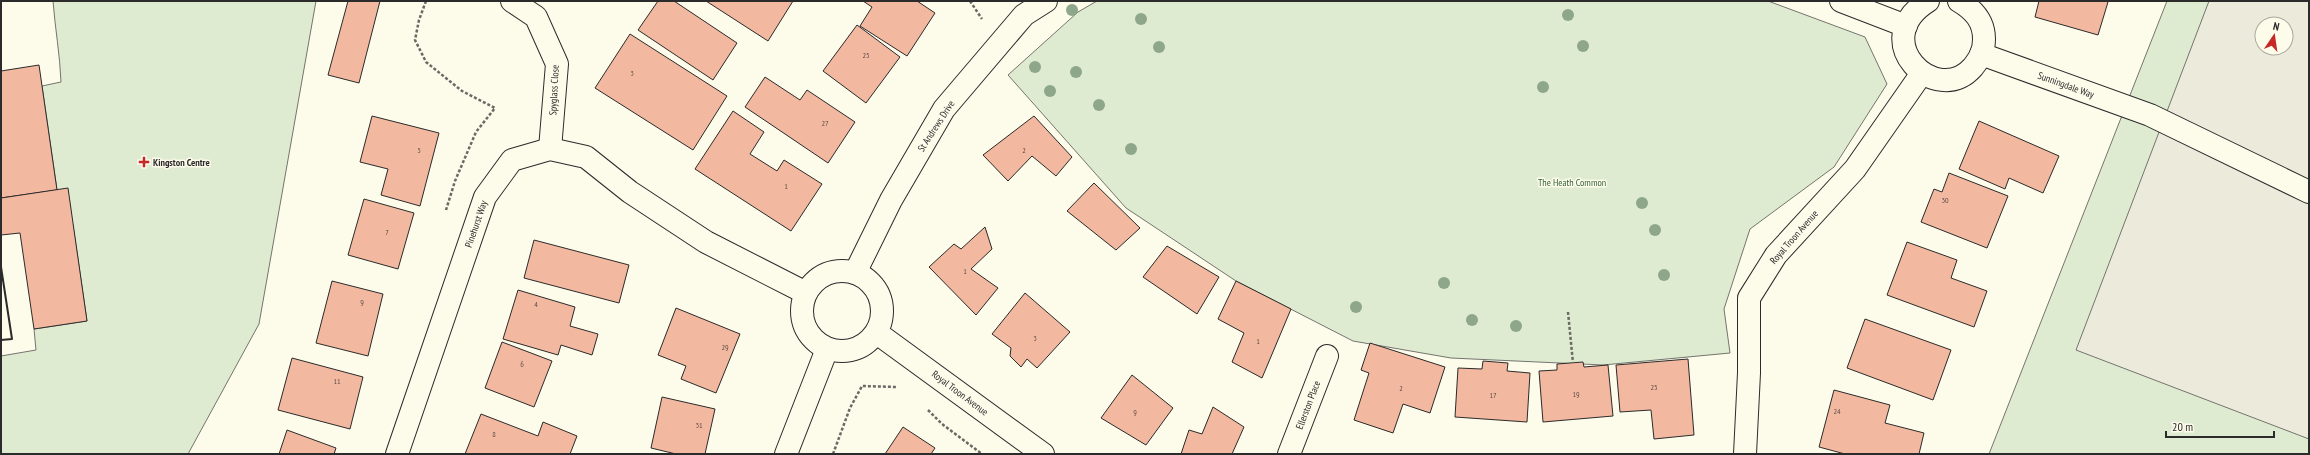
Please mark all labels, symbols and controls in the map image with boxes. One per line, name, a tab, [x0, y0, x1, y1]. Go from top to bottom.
north arrow	[2254, 16, 2294, 56]
text: N	[2272, 19, 2281, 34]
house number: 25	[862, 50, 870, 60]
street label: Spyglass Close	[546, 64, 562, 116]
house number: 3	[630, 68, 634, 78]
street label: Sunningdale Way	[2036, 69, 2096, 101]
street label: St Andrews Drive	[915, 98, 957, 154]
house number: 27	[821, 118, 829, 128]
house number: 5	[417, 145, 421, 155]
house number: 2	[1022, 145, 1026, 155]
marker: Kingston Centre	[138, 156, 150, 168]
place label: Kingston Centre	[153, 156, 210, 169]
park label: The Heath Common	[1538, 176, 1606, 189]
house number: 1	[784, 181, 788, 191]
house number: 30	[1941, 195, 1949, 205]
street label: Pinehurst Way	[462, 199, 490, 249]
street label: Royal Troon Avenue	[1767, 207, 1821, 267]
house number: 7	[385, 227, 389, 237]
house number: 1	[963, 266, 967, 276]
house number: 9	[360, 297, 364, 307]
house number: 4	[534, 299, 538, 309]
house number: 3	[1033, 333, 1037, 343]
house number: 1	[1256, 336, 1260, 346]
house number: 29	[721, 342, 729, 352]
house number: 6	[520, 359, 524, 369]
street label: Royal Troon Avenue	[929, 368, 991, 418]
house number: 11	[333, 376, 341, 386]
street label: Ellerston Place	[1293, 379, 1323, 431]
house number: 25	[1650, 382, 1658, 392]
house number: 2	[1399, 383, 1403, 393]
house number: 19	[1572, 389, 1580, 399]
house number: 17	[1489, 390, 1497, 400]
house number: 24	[1833, 406, 1841, 416]
house number: 9	[1133, 407, 1137, 417]
scale bar	[2166, 413, 2274, 439]
text: 20 m	[2172, 419, 2193, 434]
house number: 31	[695, 420, 703, 430]
house number: 8	[492, 429, 496, 439]

